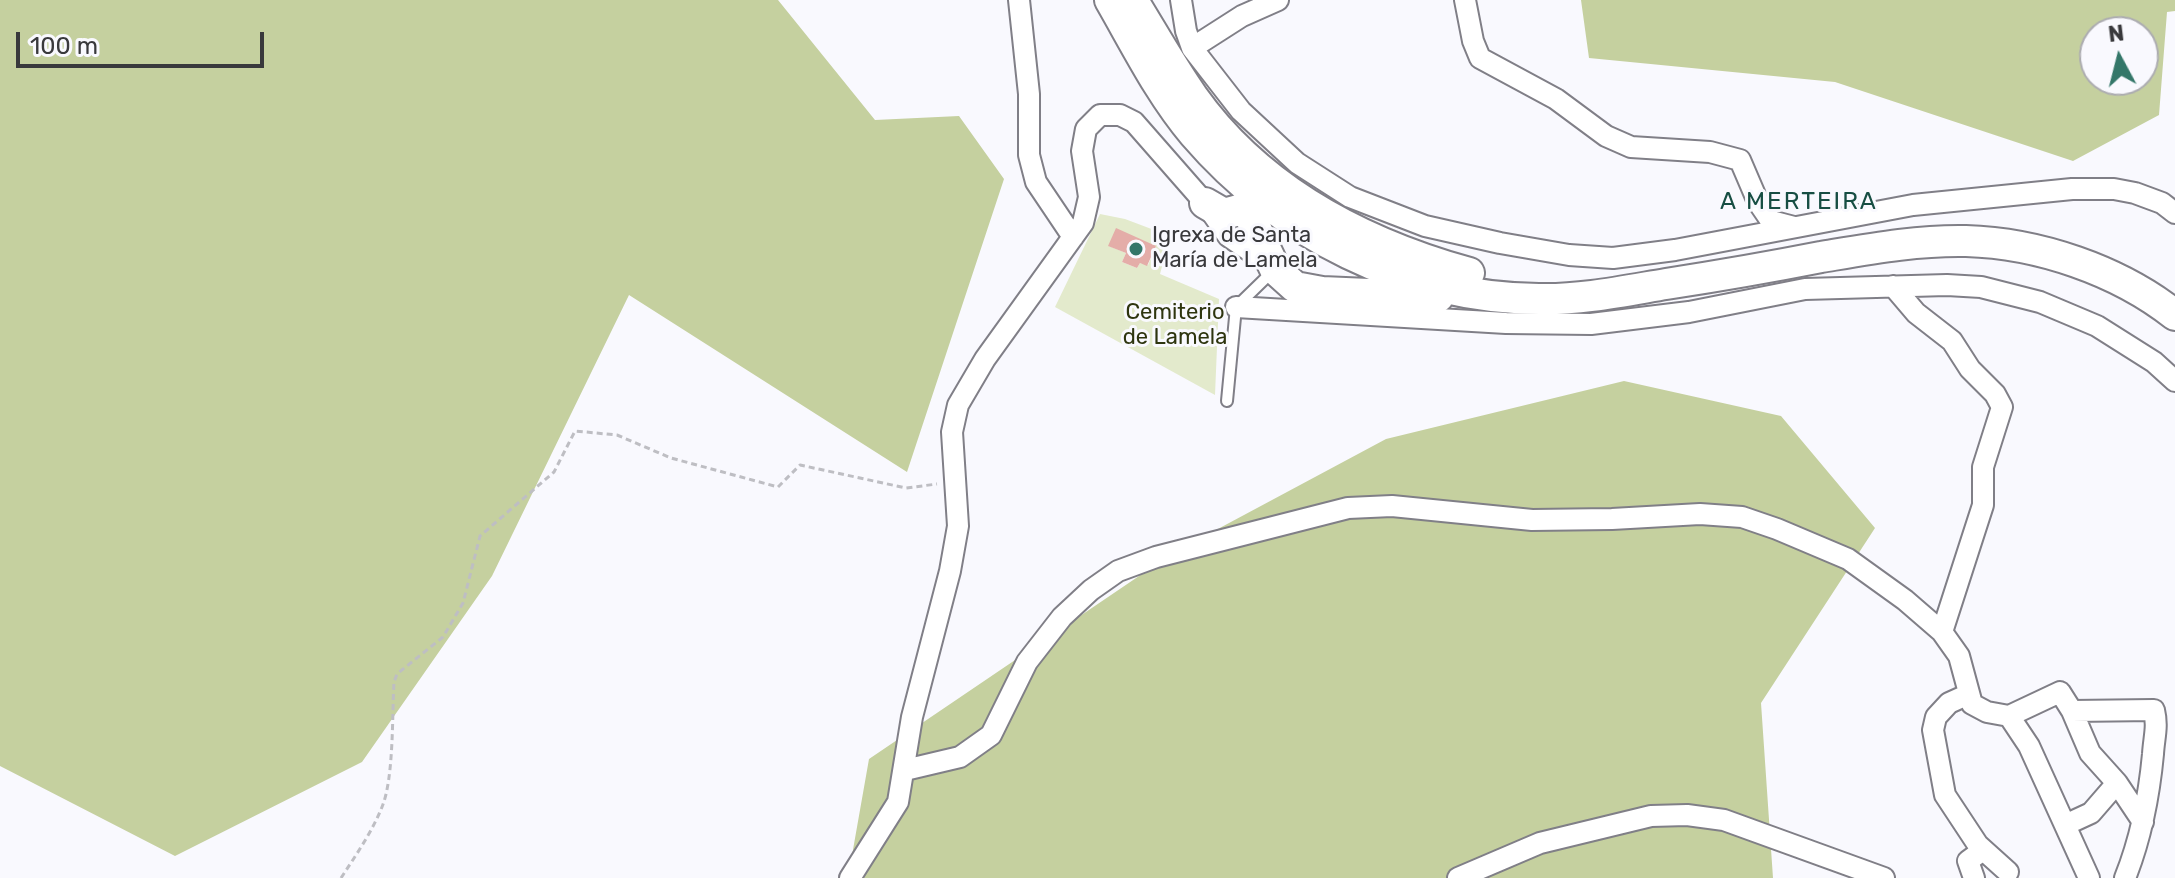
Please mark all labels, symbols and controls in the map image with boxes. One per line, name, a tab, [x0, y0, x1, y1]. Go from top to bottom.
scale bar	[20, 16, 268, 66]
north arrow	[2079, 16, 2159, 96]
text: N	[2107, 19, 2126, 48]
text: 100 m	[30, 32, 98, 60]
district label: A MERTEIRA	[1720, 188, 1878, 216]
place label: Igrexa de Santa María de Lamela	[1152, 223, 1318, 274]
marker: Igrexa de Santa María de Lamela	[1127, 240, 1145, 258]
park label: Cemiterio de Lamela	[1123, 300, 1227, 352]

